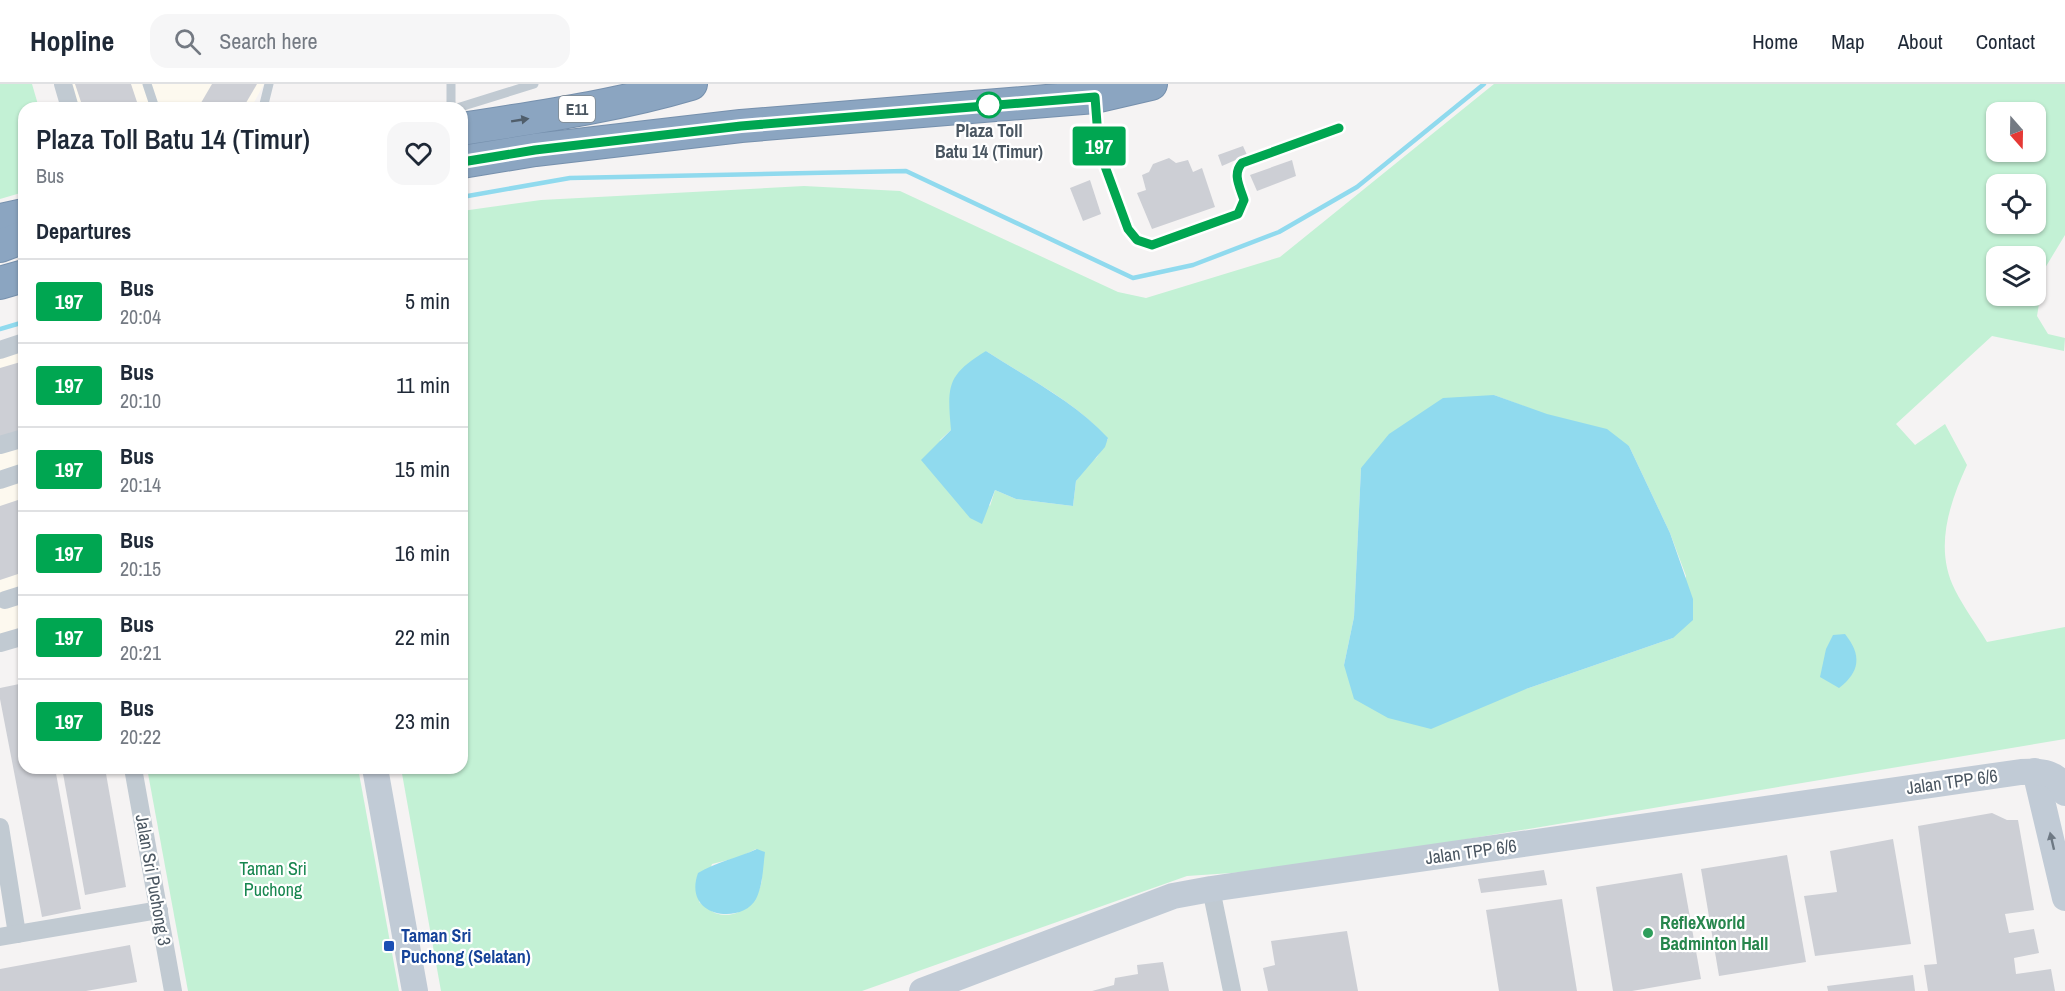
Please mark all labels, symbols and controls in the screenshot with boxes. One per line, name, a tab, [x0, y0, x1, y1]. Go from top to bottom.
search box	[150, 14, 570, 68]
text: Hopline	[30, 22, 114, 60]
icon: search	[171, 25, 204, 58]
text: Search here	[219, 26, 317, 56]
text: Home	[1752, 27, 1798, 56]
text: Map	[1831, 27, 1865, 56]
text: About	[1898, 27, 1943, 56]
text: Contact	[1976, 27, 2035, 56]
marker: Plaza Toll Batu 14 (Timur)	[976, 92, 1002, 118]
road number: E11	[559, 96, 595, 122]
north arrow	[1986, 102, 2046, 162]
map controls	[1986, 102, 2046, 306]
one-way arrow	[510, 115, 529, 124]
place label: Plaza Toll Batu 14 (Timur)	[935, 118, 1043, 164]
text: Plaza Toll Batu 14 (Timur)	[36, 120, 310, 158]
button: heart	[387, 122, 450, 185]
line badge: 197	[1064, 126, 1134, 166]
text: 197	[1085, 132, 1113, 161]
text: Bus	[36, 162, 64, 189]
button: locate	[1986, 174, 2046, 234]
text: Departures	[36, 216, 131, 246]
button: layers	[1986, 246, 2046, 306]
text: Bus	[120, 273, 154, 303]
text: 5 min	[405, 286, 450, 316]
text: 197	[55, 287, 83, 316]
text: 20:04	[120, 303, 161, 330]
text: Bus	[120, 357, 154, 387]
text: 11 min	[396, 370, 450, 400]
text: 197	[55, 371, 83, 400]
text: 20:10	[120, 387, 161, 414]
text: Bus	[120, 441, 154, 471]
text: 15 min	[395, 454, 450, 484]
text: 197	[55, 455, 83, 484]
text: 20:14	[120, 471, 161, 498]
text: Bus	[120, 525, 154, 555]
text: 16 min	[395, 538, 450, 568]
text: 197	[55, 539, 83, 568]
text: 20:15	[120, 555, 161, 582]
text: Bus	[120, 609, 154, 639]
text: 22 min	[395, 622, 450, 652]
text: 197	[55, 623, 83, 652]
text: 20:21	[120, 639, 161, 666]
text: Bus	[120, 693, 154, 723]
text: 23 min	[395, 706, 450, 736]
text: 197	[55, 707, 83, 736]
text: 20:22	[120, 723, 161, 750]
street label: Jalan TPP 6/6	[1905, 763, 1999, 800]
street label: Jalan Sri Puchong 3	[130, 812, 177, 948]
one-way arrow	[2046, 832, 2056, 850]
street label: Jalan TPP 6/6	[1424, 833, 1518, 870]
park label: Taman Sri Puchong	[239, 856, 307, 902]
place label: RefleXworld Badminton Hall	[1660, 910, 1768, 956]
place label: Taman Sri Puchong (Selatan)	[401, 923, 531, 969]
marker: RefleXworld Badminton Hall	[1641, 926, 1655, 940]
marker: Taman Sri Puchong (Selatan)	[382, 939, 396, 953]

